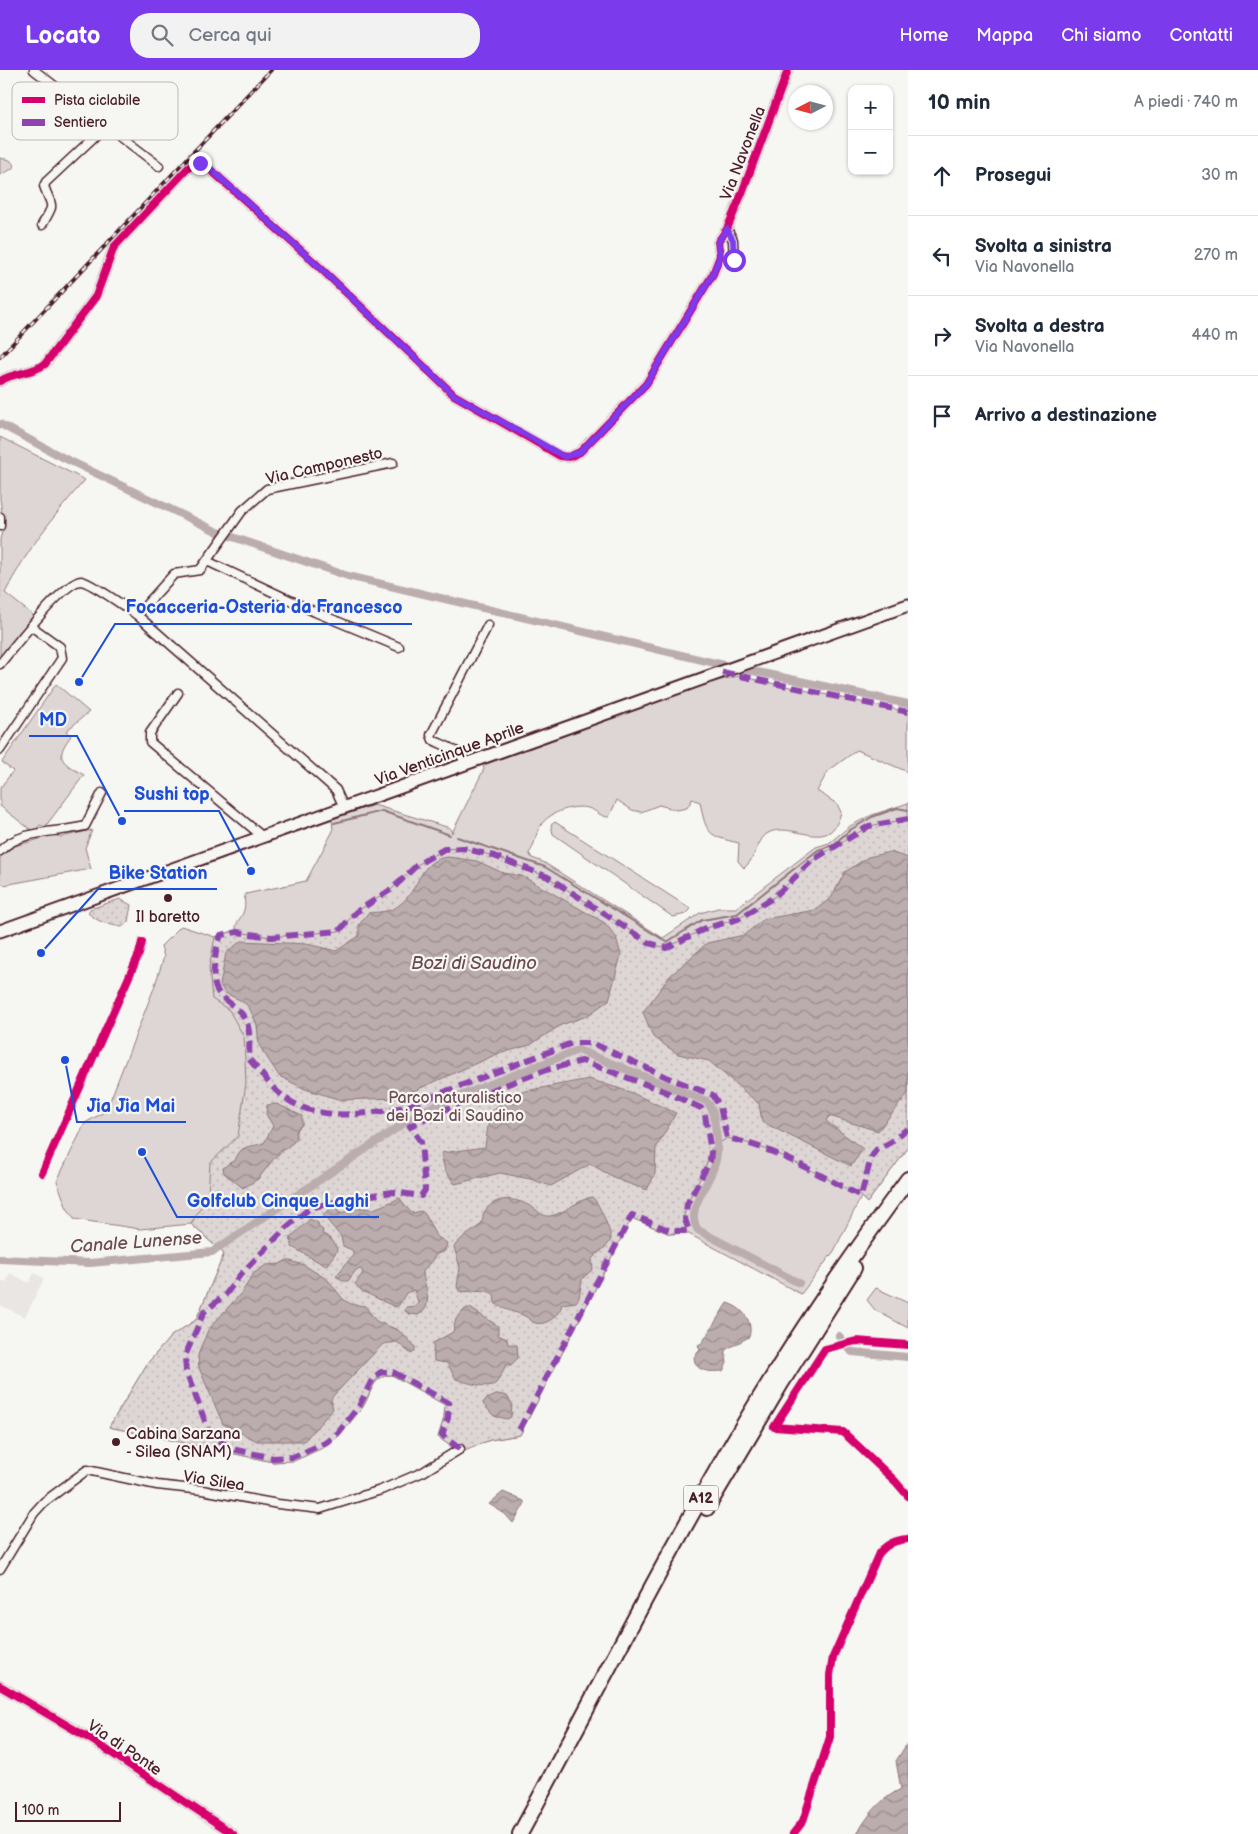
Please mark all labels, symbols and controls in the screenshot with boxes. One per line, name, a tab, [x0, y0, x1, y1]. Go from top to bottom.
search box	[130, 13, 480, 58]
text: Locato	[25, 21, 100, 50]
icon: search	[148, 21, 176, 49]
text: Cerca qui	[188, 24, 272, 47]
text: Home	[899, 25, 948, 46]
text: Mappa	[976, 25, 1033, 46]
text: Chi siamo	[1061, 25, 1141, 46]
text: Contatti	[1169, 25, 1233, 46]
legend	[12, 82, 178, 140]
north arrow	[788, 85, 833, 130]
map controls	[848, 85, 893, 175]
button: +	[848, 85, 893, 130]
text: 10 min	[928, 90, 990, 115]
text: Pista ciclabile	[54, 92, 140, 109]
text: A piedi · 740 m	[1134, 93, 1238, 112]
street label: Via Navonella	[717, 104, 770, 203]
text: Sentiero	[54, 114, 107, 131]
button: −	[848, 130, 893, 175]
route end	[189, 152, 212, 175]
icon: ahead	[928, 162, 956, 190]
text: Prosegui	[975, 164, 1051, 187]
text: 30 m	[1201, 166, 1238, 185]
text: Svolta a sinistra	[975, 235, 1112, 258]
icon: left	[928, 242, 956, 270]
text: 270 m	[1194, 246, 1238, 265]
route start	[723, 249, 746, 272]
text: Via Navonella	[975, 258, 1074, 277]
text: Svolta a destra	[975, 315, 1105, 338]
icon: right	[928, 322, 956, 350]
text: 440 m	[1192, 326, 1238, 345]
text: Via Navonella	[975, 338, 1074, 357]
icon: arrive	[928, 402, 956, 430]
text: Arrivo a destinazione	[975, 404, 1157, 427]
street label: Via Camponesto	[264, 444, 384, 489]
callout: Focacceria-Osteria da Francesco	[115, 591, 412, 624]
text: Focacceria-Osteria da Francesco	[126, 597, 402, 618]
callout: MD	[29, 703, 77, 736]
text: MD	[39, 710, 67, 731]
street label: Via Venticinque Aprile	[372, 718, 527, 790]
callout: Sushi top	[124, 778, 219, 811]
text: Sushi top	[134, 784, 210, 805]
callout: Bike Station	[98, 856, 217, 889]
text: Bike Station	[108, 863, 208, 884]
marker: Il baretto	[162, 892, 174, 904]
place label: Il baretto	[136, 908, 200, 927]
water label: Bozi di Saudino	[411, 953, 537, 974]
callout: Jia Jia Mai	[77, 1089, 186, 1122]
park label: Parco naturalistico dei Bozi di Saudino	[386, 1089, 524, 1126]
text: Jia Jia Mai	[87, 1096, 175, 1117]
callout: Golfclub Cinque Laghi	[177, 1184, 379, 1217]
text: Golfclub Cinque Laghi	[187, 1191, 369, 1212]
water label: Canale Lunense	[69, 1227, 203, 1258]
place label: Cabina Sarzana - Silea (SNAM)	[126, 1425, 241, 1462]
marker: Cabina Sarzana - Silea (SNAM)	[110, 1436, 122, 1448]
street label: Via Silea	[182, 1467, 246, 1496]
road number: A12	[684, 1486, 718, 1510]
street label: Via di Ponte	[83, 1716, 165, 1780]
scale bar	[15, 1799, 121, 1822]
text: 100 m	[22, 1802, 59, 1819]

